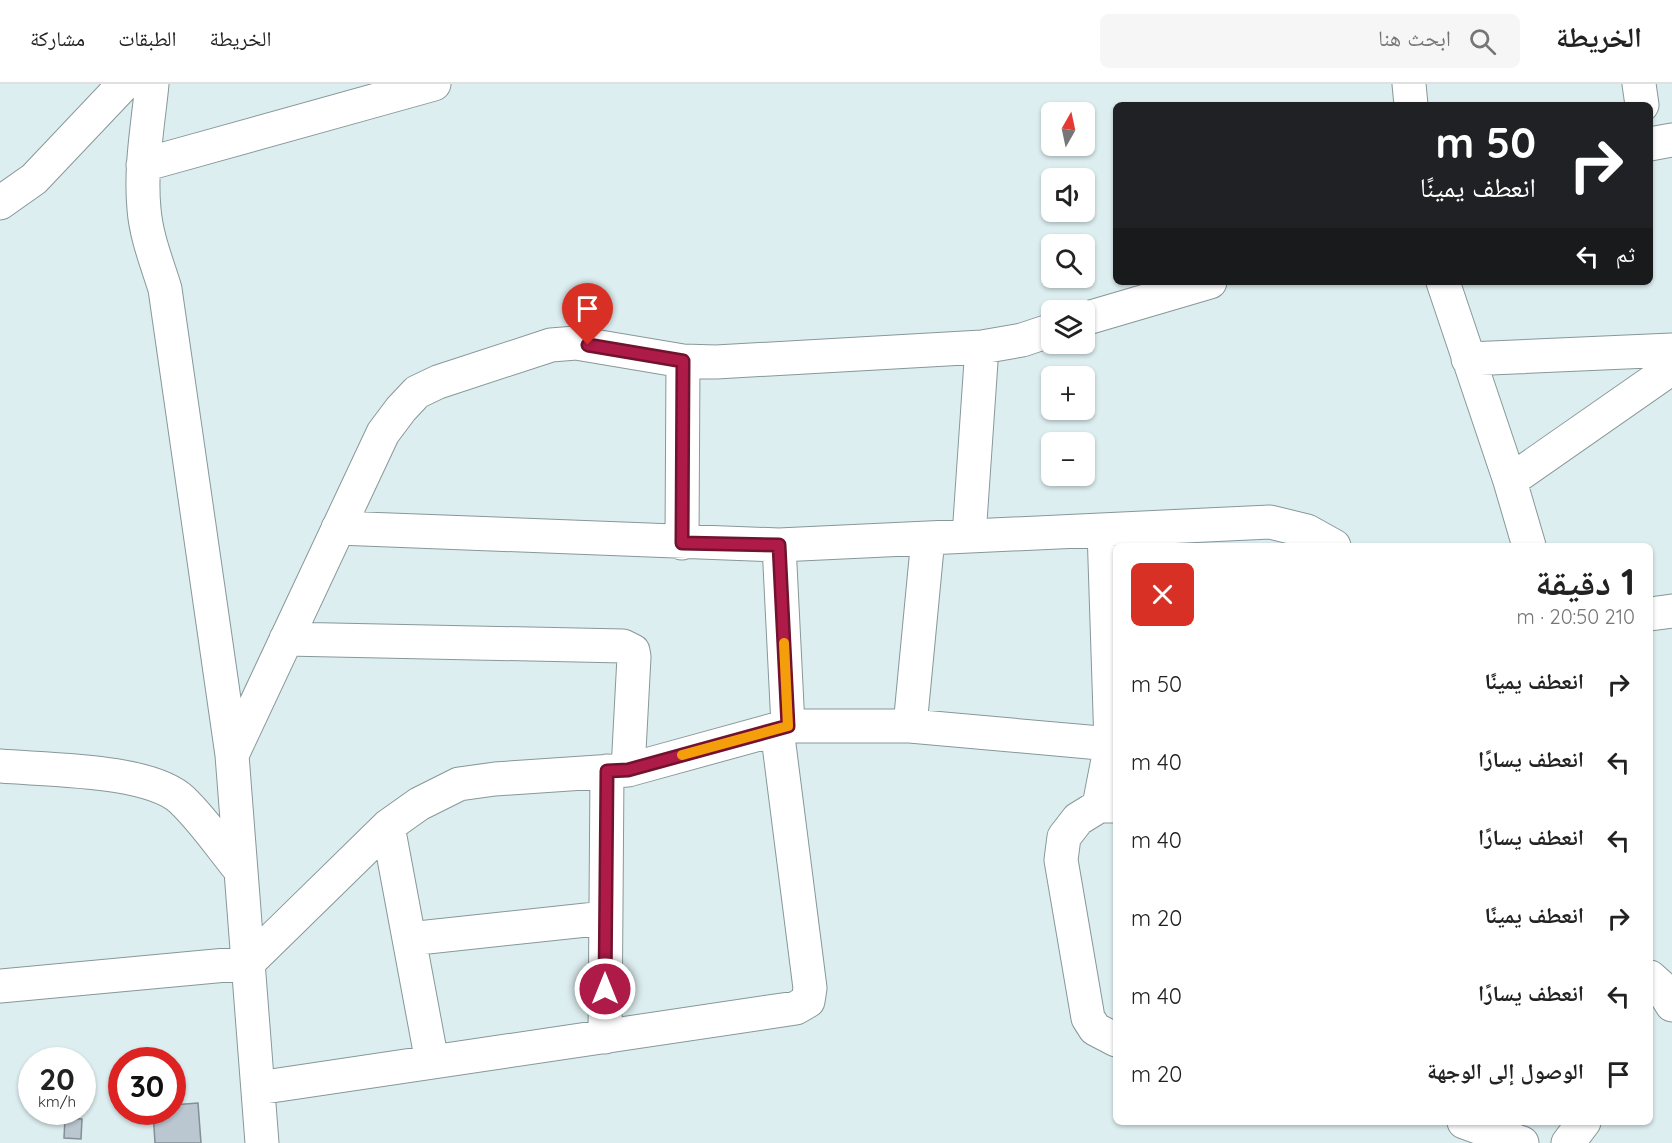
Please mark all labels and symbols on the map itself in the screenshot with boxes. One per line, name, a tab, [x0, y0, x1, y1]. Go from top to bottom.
north arrow	[1041, 102, 1095, 156]
pin	[562, 283, 613, 345]
position arrow	[573, 957, 637, 1021]
speed limit sign: 30	[108, 1047, 186, 1125]

